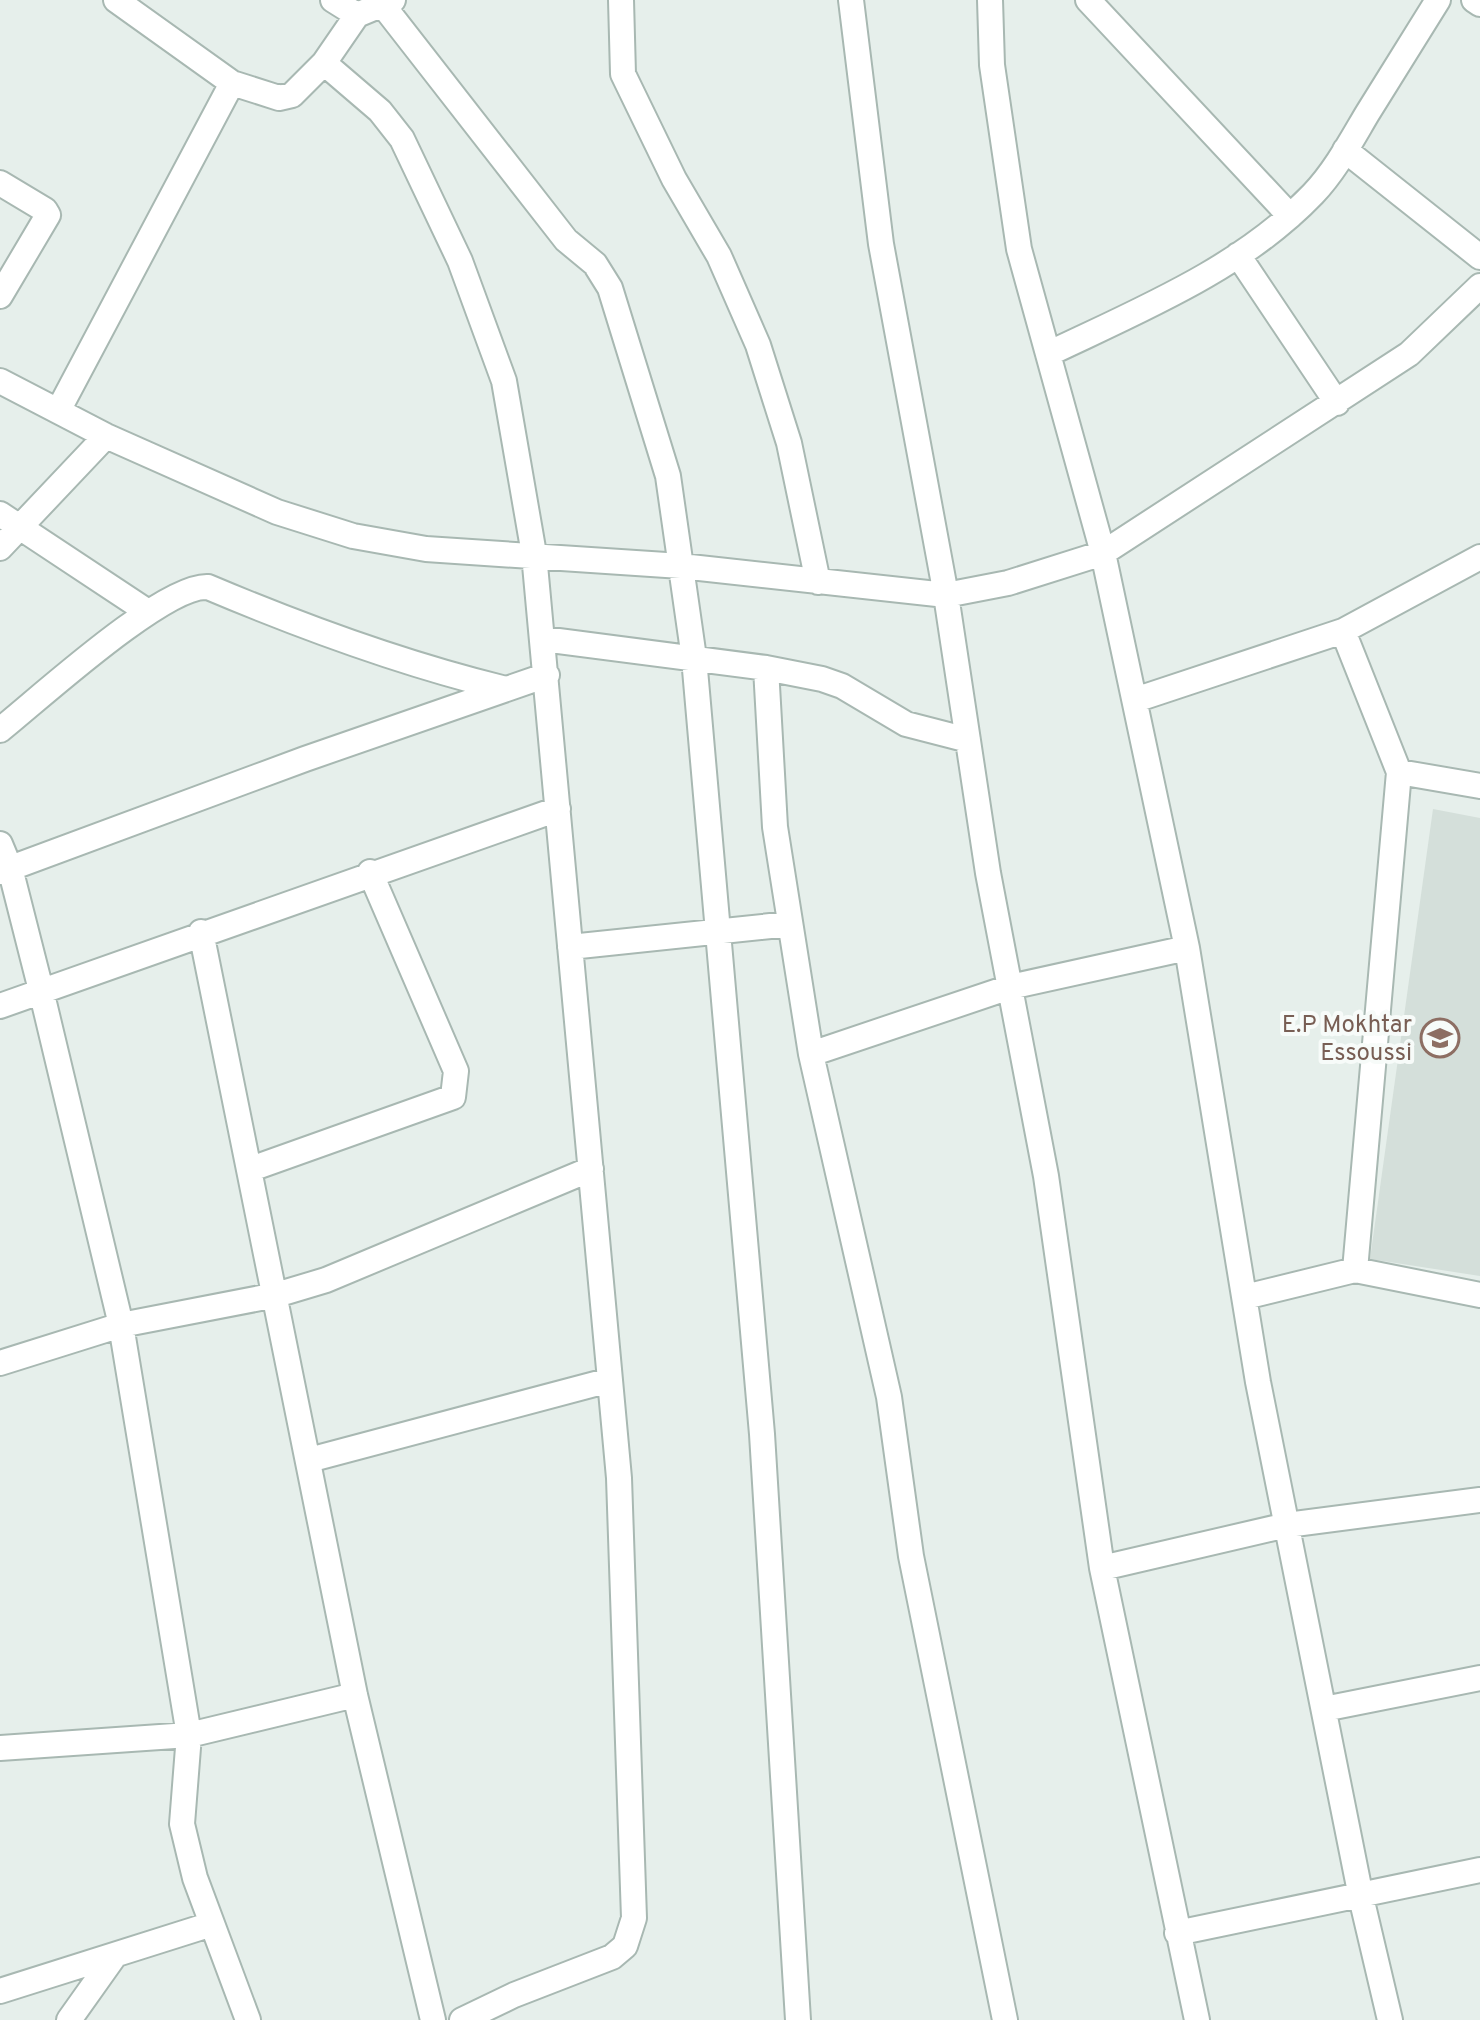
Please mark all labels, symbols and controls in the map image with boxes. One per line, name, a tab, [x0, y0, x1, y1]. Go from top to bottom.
place label: E.P Mokhtar Essoussi	[1282, 1011, 1412, 1069]
school or university icon: E.P Mokhtar Essoussi	[1419, 1017, 1461, 1059]

